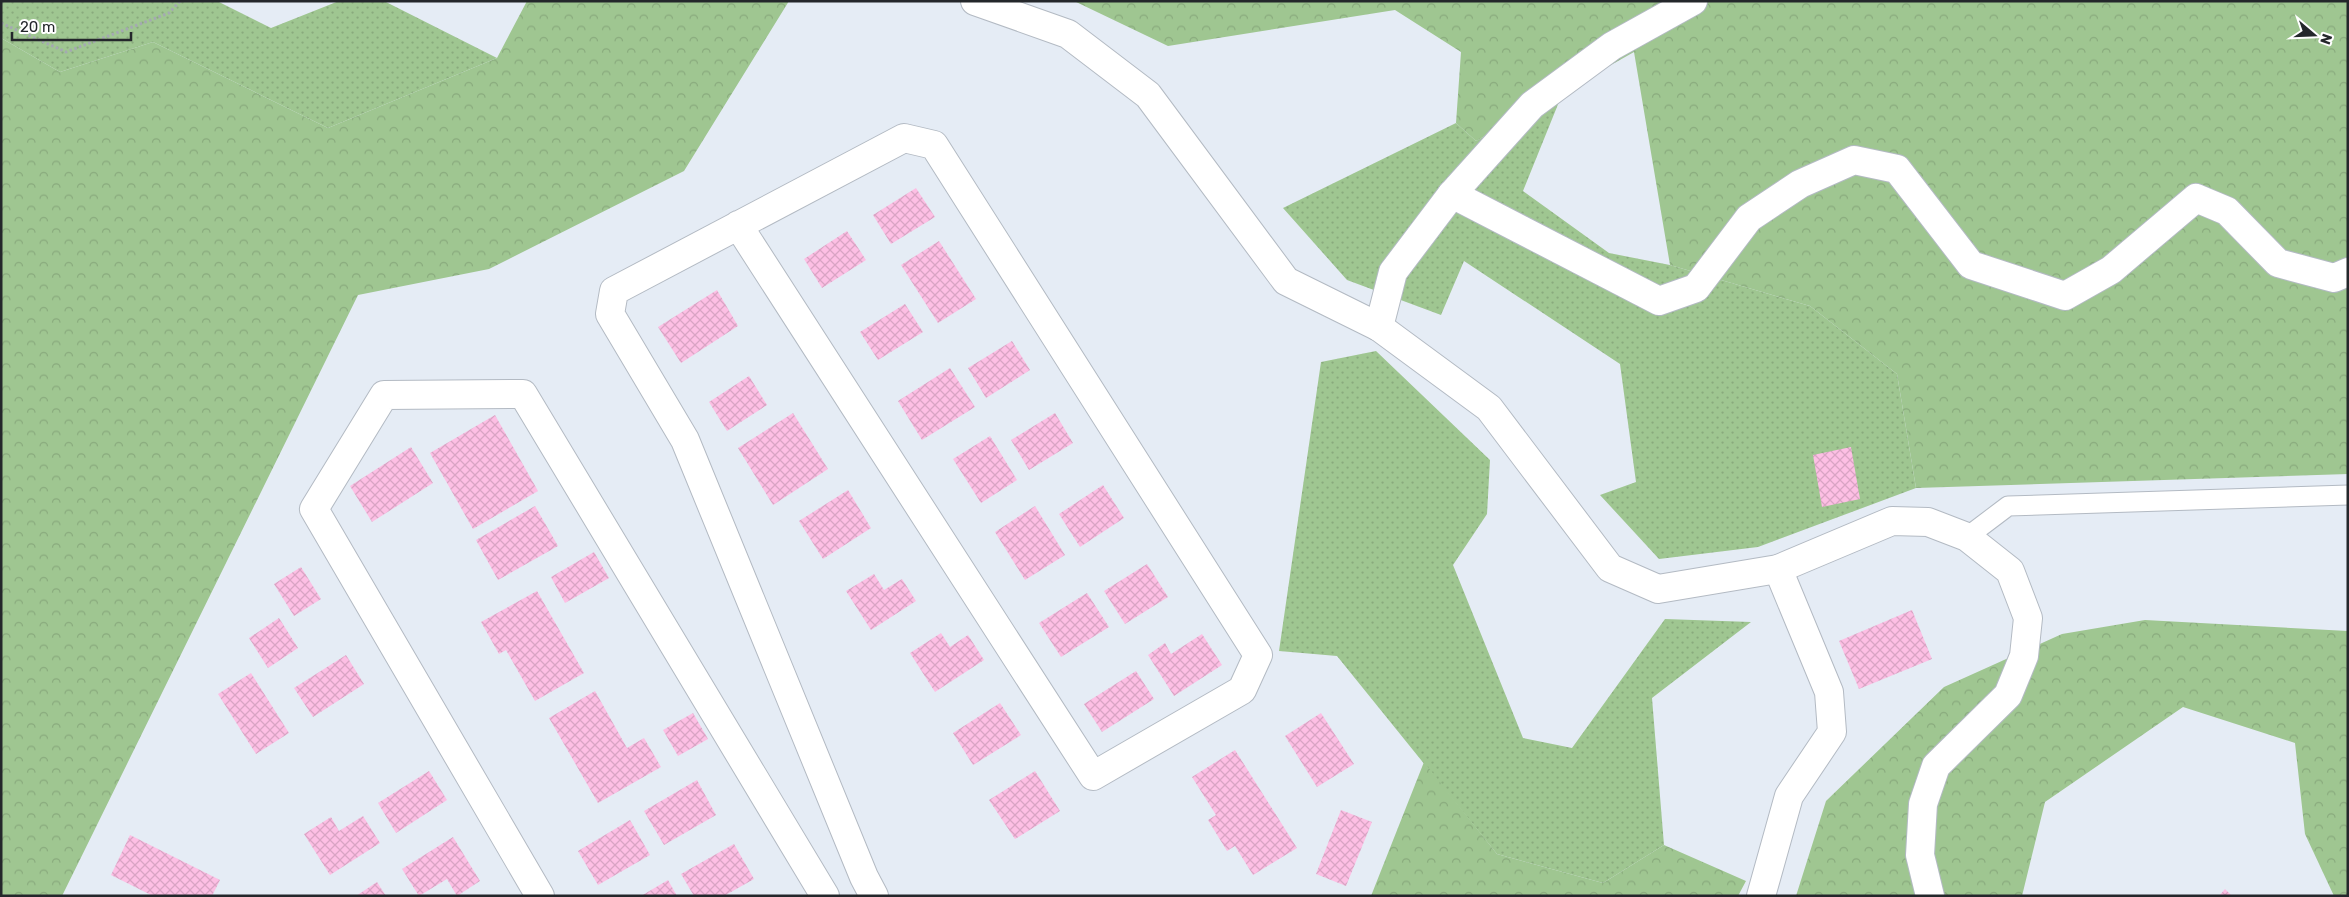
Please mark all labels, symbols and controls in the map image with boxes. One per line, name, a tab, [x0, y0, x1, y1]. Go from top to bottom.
scale bar	[12, 10, 131, 42]
north arrow	[2289, 10, 2339, 60]
text: 20 m	[20, 18, 55, 36]
text: N	[2316, 32, 2335, 47]

